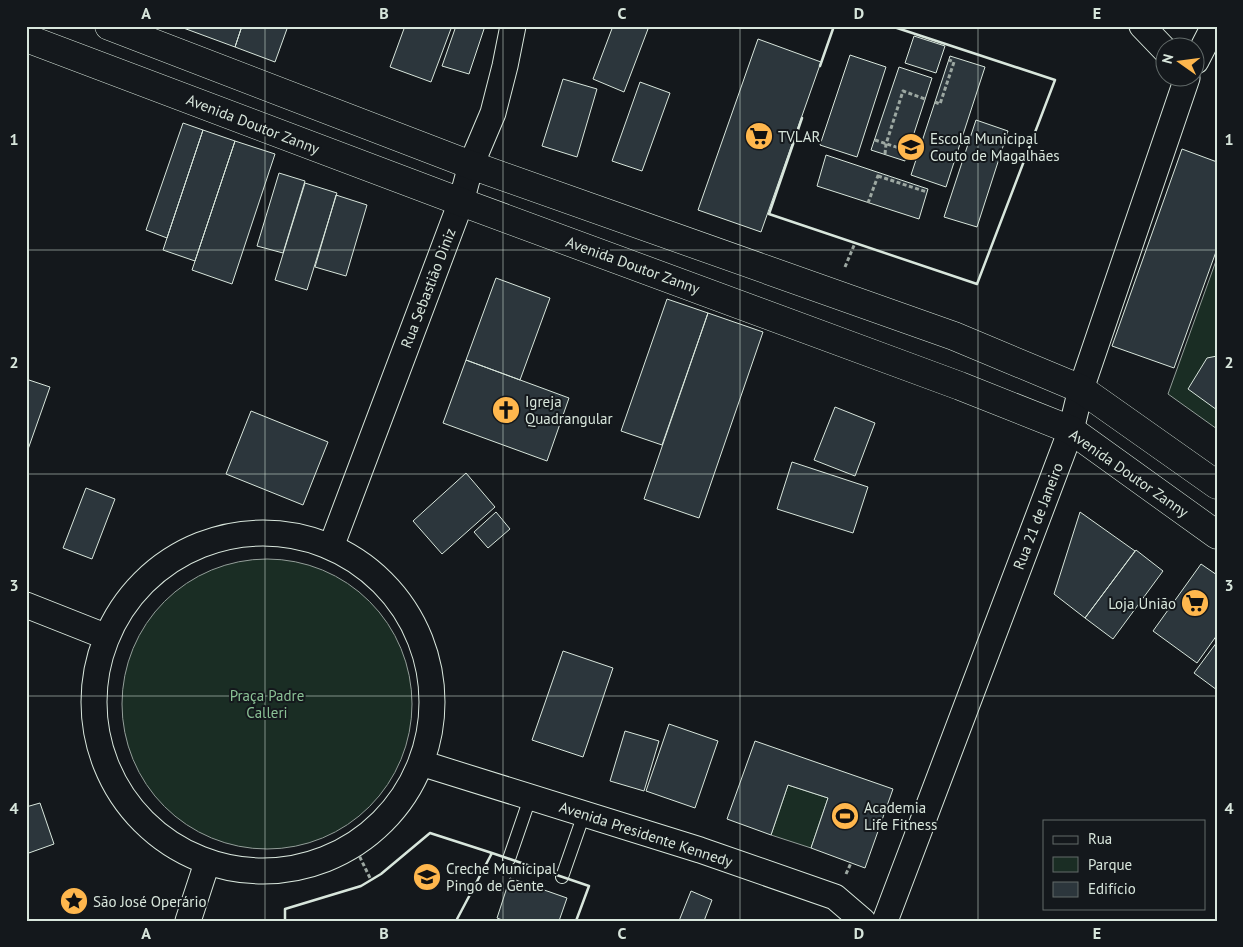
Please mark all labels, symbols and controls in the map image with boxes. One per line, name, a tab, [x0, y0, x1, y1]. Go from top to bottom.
text: A	[141, 3, 151, 23]
text: B	[379, 3, 389, 23]
text: C	[618, 3, 627, 23]
text: D	[854, 3, 864, 23]
text: E	[1093, 3, 1101, 23]
north arrow	[1156, 38, 1206, 88]
text: N	[1158, 52, 1177, 65]
street label: Avenida Doutor Zanny	[184, 90, 322, 158]
supermarket icon: TVLAR	[744, 121, 774, 151]
place label: TVLAR	[778, 127, 820, 146]
text: 1	[9, 129, 19, 149]
place label: Escola Municipal Couto de Magalhães	[930, 129, 1060, 165]
text: 1	[1224, 129, 1234, 149]
school or university icon: Escola Municipal Couto de Magalhães	[896, 132, 926, 162]
street label: Rua Sebastião Diniz	[396, 225, 460, 351]
street label: Avenida Doutor Zanny	[563, 232, 703, 298]
text: 2	[9, 352, 19, 372]
text: 2	[1224, 352, 1234, 372]
place label: Igreja Quadrangular	[525, 392, 613, 428]
church icon: Igreja Quadrangular	[491, 395, 521, 425]
street label: Avenida Doutor Zanny	[1066, 425, 1192, 521]
street label: Rua 21 de Janeiro	[1009, 460, 1067, 572]
text: 3	[9, 575, 19, 595]
text: 3	[1224, 575, 1234, 595]
supermarket icon: Loja União	[1180, 588, 1210, 618]
place label: Loja União	[1108, 594, 1176, 613]
park label: Praça Padre Calleri	[230, 686, 304, 722]
street label: Avenida Presidente Kennedy	[557, 797, 735, 871]
text: 4	[9, 798, 19, 818]
place label: Academia Life Fitness	[864, 798, 937, 834]
text: 4	[1224, 798, 1234, 818]
sports icon: Academia Life Fitness	[830, 801, 860, 831]
legend	[1043, 820, 1206, 910]
text: Rua	[1088, 829, 1112, 848]
text: Parque	[1088, 855, 1132, 874]
place label: Creche Municipal Pingo de Gente	[446, 859, 557, 895]
school or university icon: Creche Municipal Pingo de Gente	[412, 862, 442, 892]
text: Edifício	[1088, 879, 1136, 898]
place icon: São José Operário	[59, 886, 89, 916]
place label: São José Operário	[93, 892, 207, 911]
text: A	[141, 923, 151, 943]
text: B	[379, 923, 389, 943]
text: C	[618, 923, 627, 943]
text: D	[854, 923, 864, 943]
text: E	[1093, 923, 1101, 943]

